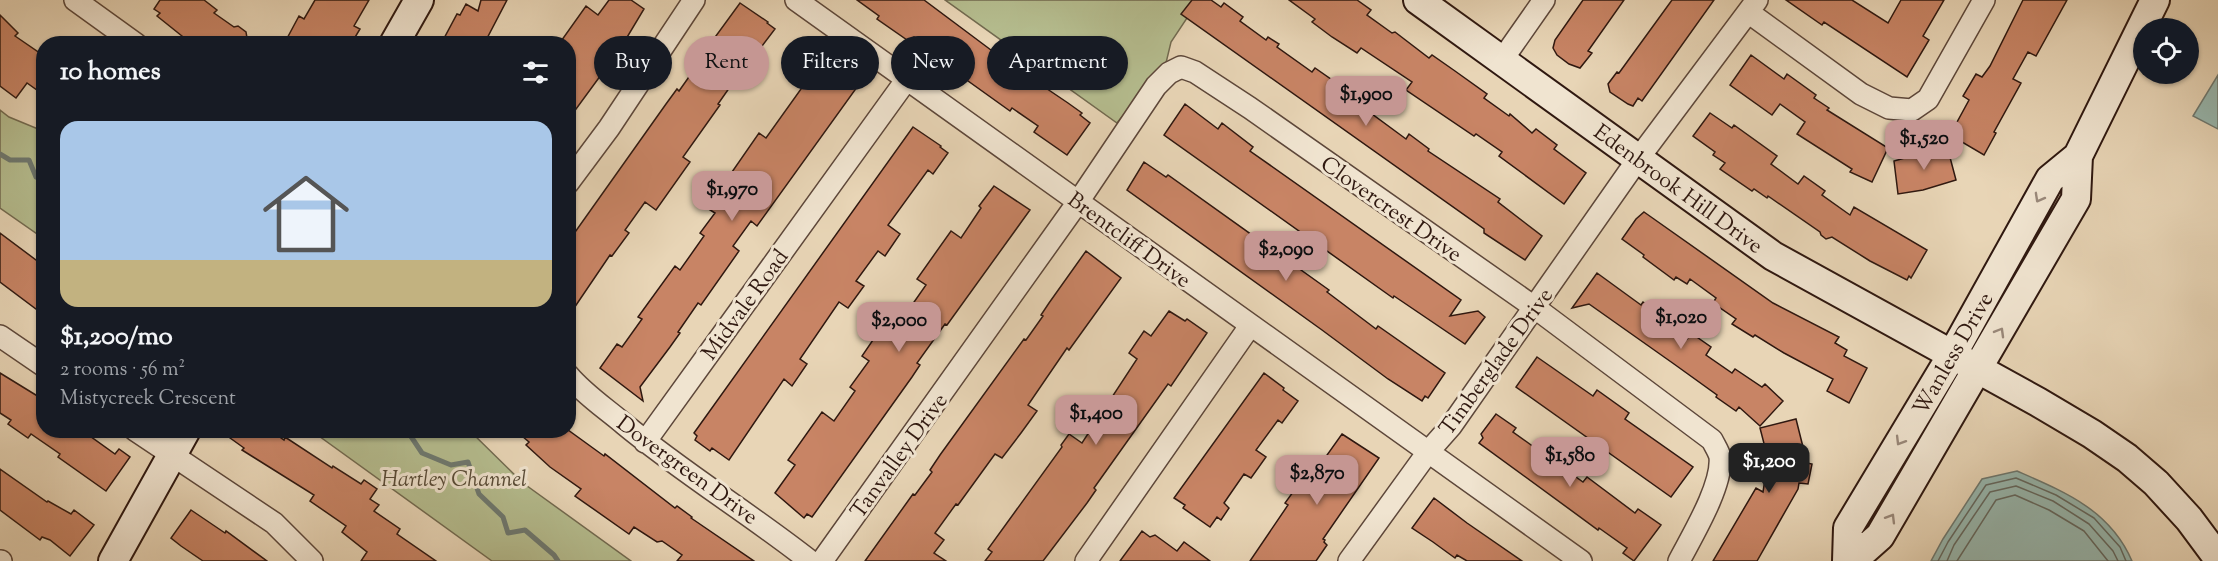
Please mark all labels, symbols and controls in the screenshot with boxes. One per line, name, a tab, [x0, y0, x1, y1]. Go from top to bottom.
map controls	[2133, 18, 2199, 84]
button: locate	[2133, 18, 2199, 84]
chip: Buy	[594, 36, 672, 90]
chip: Rent	[684, 36, 769, 90]
chip: Filters	[781, 36, 879, 90]
chip: New	[891, 36, 975, 90]
chip: Apartment	[987, 36, 1128, 90]
text: 10 homes	[60, 54, 161, 91]
icon: filters	[519, 56, 552, 89]
pin: $1,900	[1317, 76, 1415, 127]
text: $1,900	[1340, 81, 1392, 110]
street label: Edenbrook Hill Drive	[1586, 118, 1769, 263]
pin: $1,520	[1875, 120, 1973, 171]
text: $1,520	[1899, 125, 1949, 154]
street label: Clovercrest Drive	[1313, 150, 1468, 271]
icon: home	[252, 160, 360, 268]
pin: $1,970	[683, 171, 781, 222]
text: $1,970	[706, 176, 758, 205]
street label: Brentcliff Drive	[1060, 186, 1197, 297]
one-way arrow	[2035, 192, 2046, 202]
pin: $2,090	[1237, 231, 1335, 282]
text: $2,090	[1258, 236, 1314, 265]
street label: Midvale Road	[695, 244, 798, 368]
street label: Timberglade Drive	[1433, 282, 1562, 443]
street label: Wanless Drive	[1906, 287, 2003, 422]
pin: $1,020	[1632, 299, 1730, 350]
pin: $2,000	[850, 302, 948, 353]
text: $1,020	[1655, 304, 1707, 333]
text: $2,000	[871, 307, 927, 336]
text: $1,200/mo	[60, 319, 173, 356]
one-way arrow	[1993, 327, 2004, 338]
text: 2 rooms · 56 m²	[60, 356, 185, 385]
text: Mistycreek Crescent	[60, 385, 236, 414]
street label: Tanvalley Drive	[844, 387, 957, 526]
pin: $1,400	[1047, 395, 1145, 446]
text: $1,400	[1069, 400, 1123, 429]
street label: Dovergreen Drive	[609, 409, 764, 534]
one-way arrow	[1896, 435, 1908, 445]
pin: $1,580	[1521, 437, 1619, 488]
text: $1,580	[1545, 442, 1595, 471]
pin: $1,200	[1720, 443, 1818, 494]
text: $1,200	[1743, 448, 1795, 477]
pin: $2,870	[1268, 455, 1366, 506]
text: $2,870	[1289, 460, 1345, 489]
park label: Hartley Channel	[381, 465, 527, 497]
one-way arrow	[1883, 514, 1895, 524]

